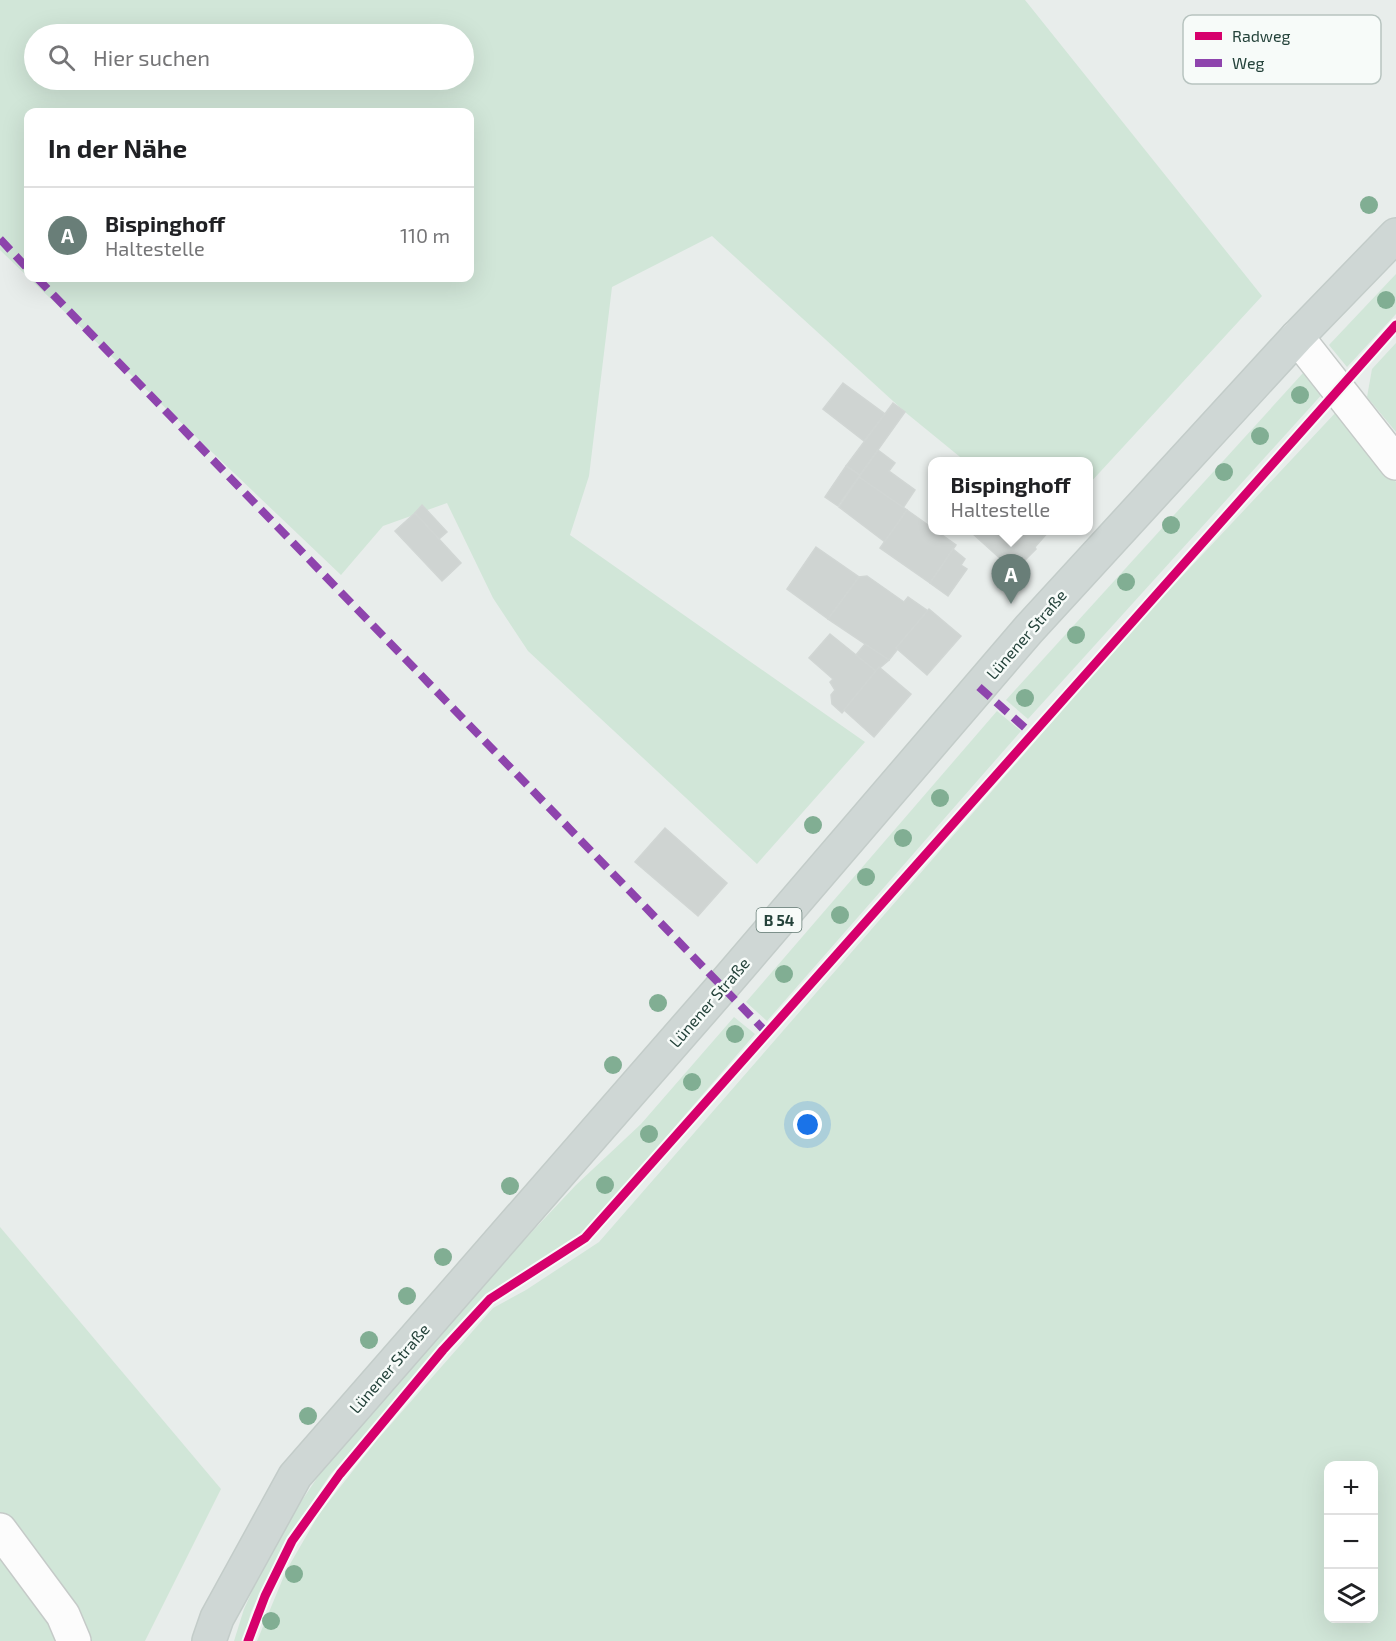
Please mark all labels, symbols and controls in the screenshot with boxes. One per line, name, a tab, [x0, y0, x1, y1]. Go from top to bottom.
legend	[1183, 15, 1381, 84]
search box	[24, 24, 474, 90]
text: Radweg	[1232, 26, 1291, 45]
icon: search	[45, 41, 78, 74]
text: Hier suchen	[93, 44, 210, 70]
text: Weg	[1232, 53, 1264, 72]
text: In der Nähe	[48, 132, 187, 163]
text: Bispinghoff	[105, 210, 225, 236]
text: A	[61, 223, 74, 247]
text: 110 m	[400, 223, 450, 247]
text: Haltestelle	[105, 236, 205, 260]
popup	[928, 457, 1093, 535]
text: Bispinghoff	[951, 471, 1070, 497]
text: Haltestelle	[951, 497, 1050, 521]
pin: A	[992, 554, 1030, 604]
street label: Lünener Straße	[982, 585, 1070, 683]
road number: B 54	[756, 908, 802, 932]
street label: Lünener Straße	[665, 953, 753, 1051]
your location	[793, 1110, 822, 1139]
street label: Lünener Straße	[345, 1319, 433, 1417]
map controls	[1324, 1461, 1378, 1623]
button: +	[1324, 1461, 1378, 1515]
button: −	[1324, 1515, 1378, 1569]
button: layers	[1324, 1569, 1378, 1623]

